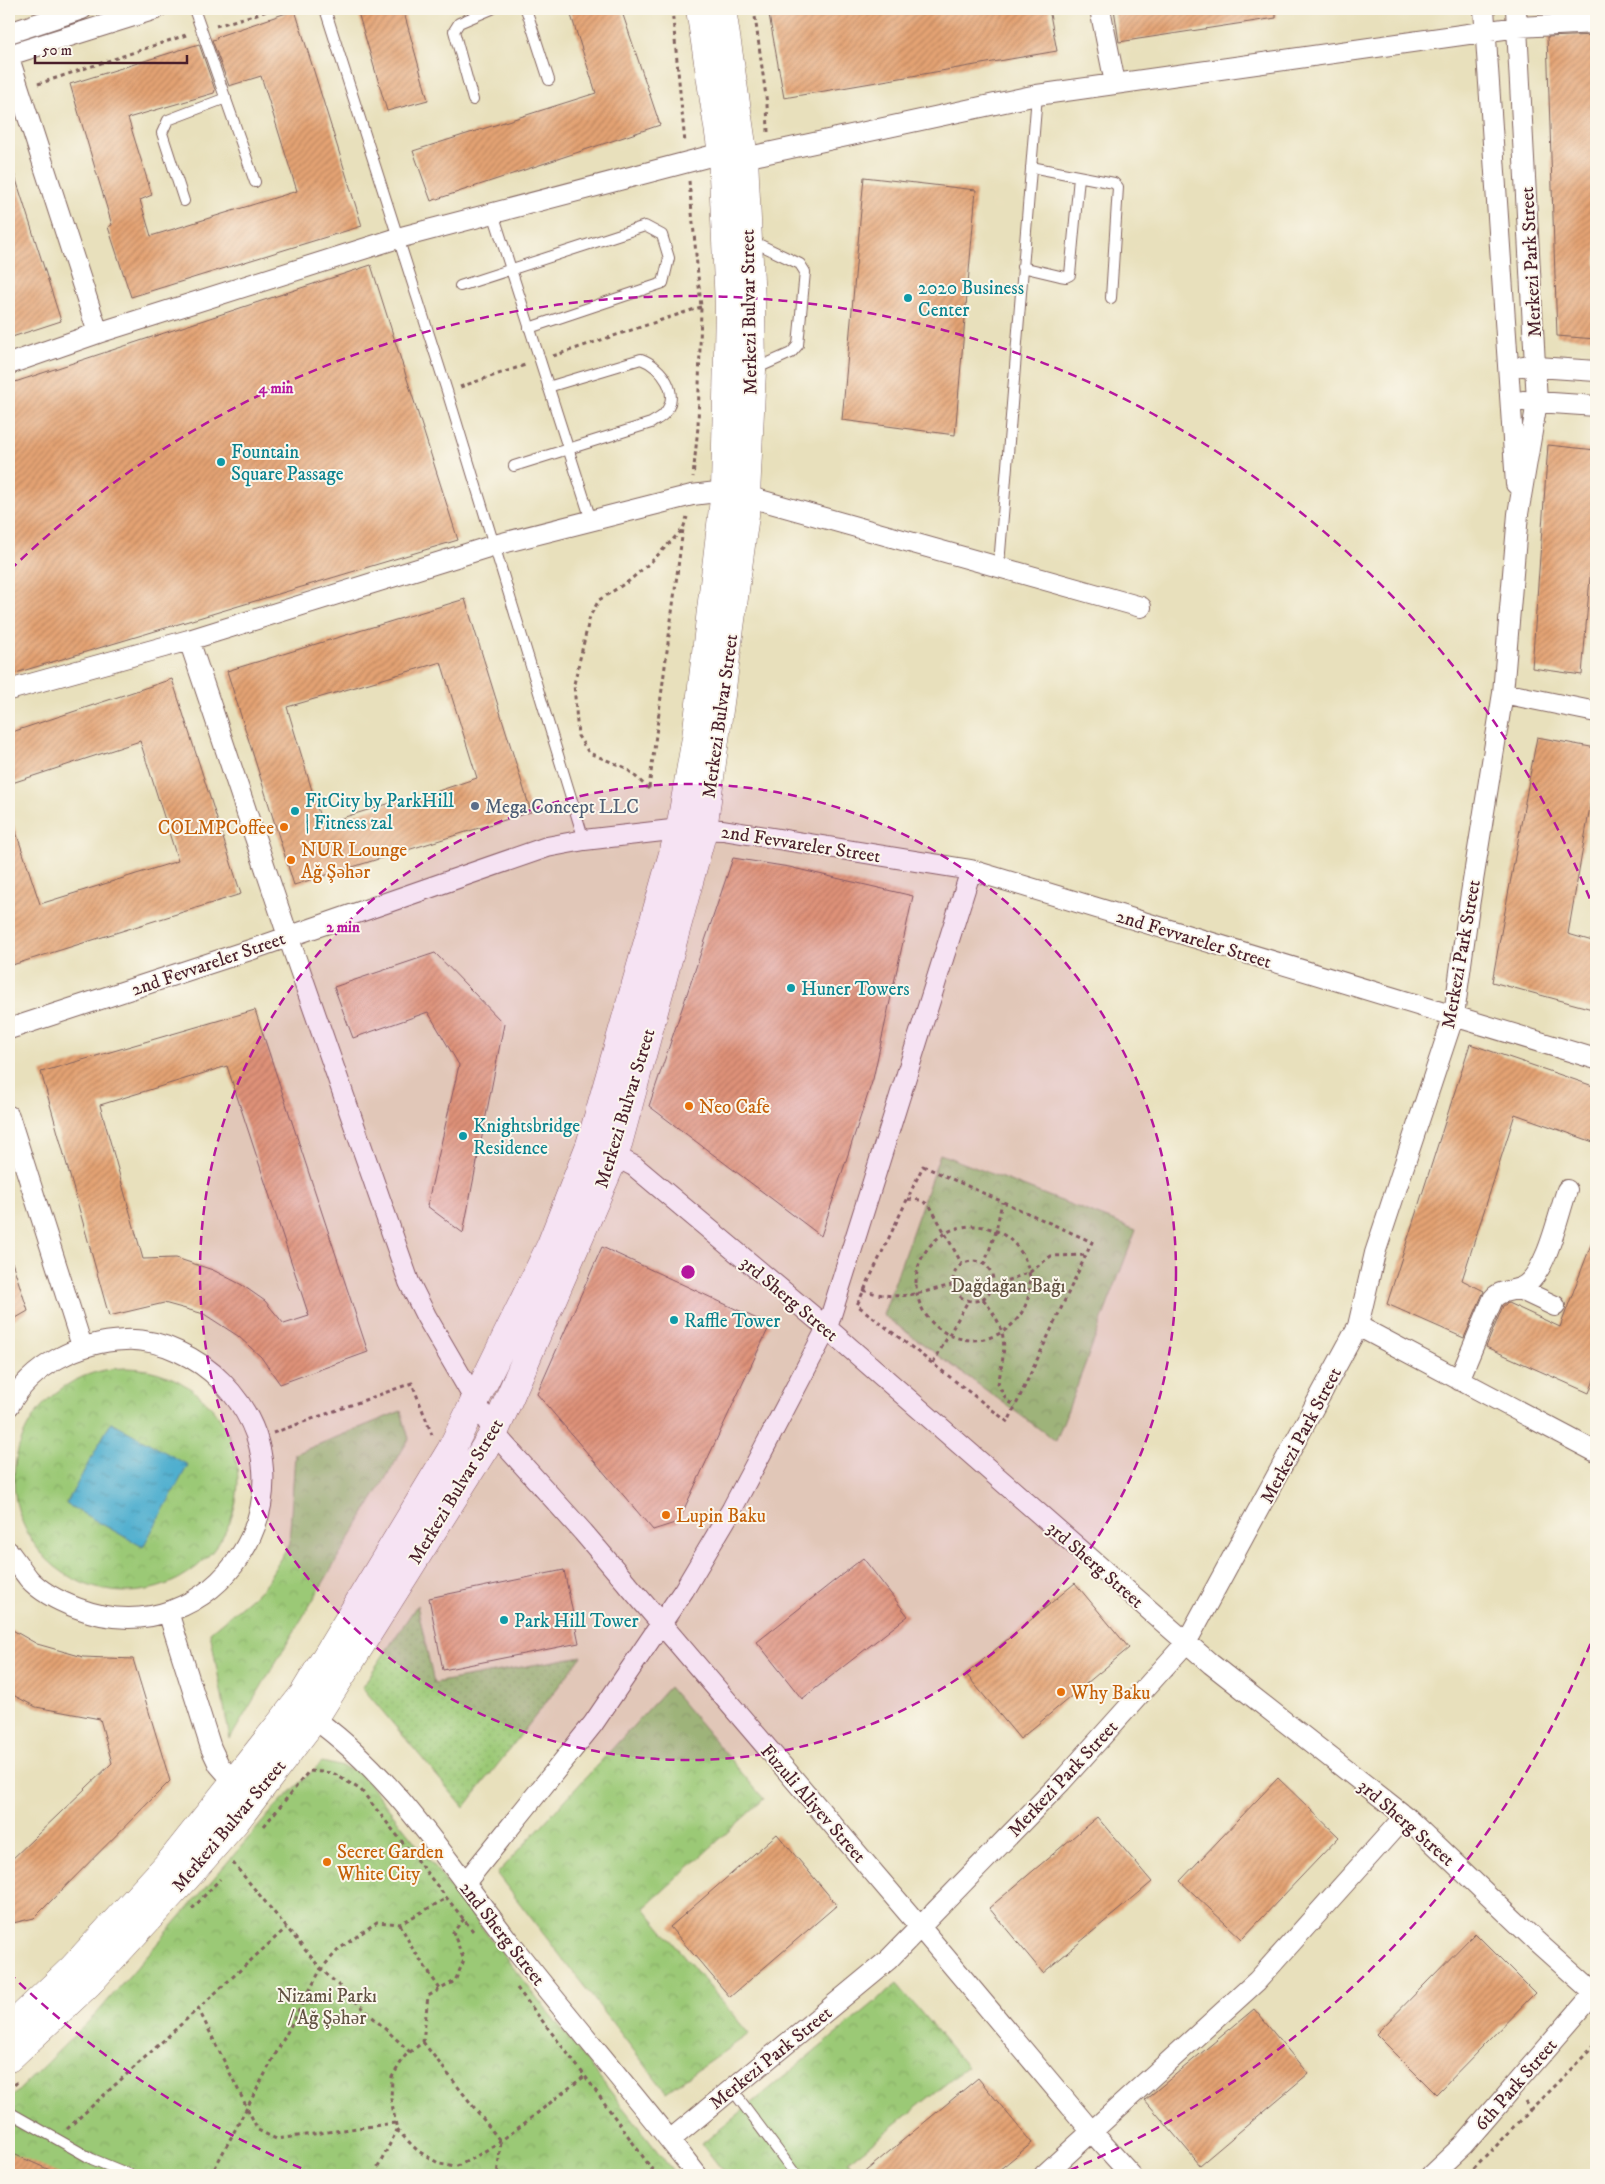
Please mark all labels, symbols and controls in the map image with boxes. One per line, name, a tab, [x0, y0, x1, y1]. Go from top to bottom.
scale bar	[35, 32, 188, 64]
text: 50 m	[42, 41, 72, 60]
street label: Merkezi Park Street	[1516, 186, 1547, 338]
street label: Merkezi Bulvar Street	[737, 229, 762, 395]
place label: 2020 Business Center	[918, 277, 1024, 322]
marker: 2020 Business Center	[902, 292, 914, 304]
text: 4 min	[258, 379, 294, 398]
place label: Fountain Square Passage	[231, 441, 344, 487]
marker: Fountain Square Passage	[215, 456, 227, 468]
street label: Merkezi Bulvar Street	[698, 633, 743, 800]
place label: FitCity by ParkHill | Fitness zal	[305, 790, 454, 835]
place label: Mega Concept LLC	[485, 796, 639, 819]
marker: Mega Concept LLC	[469, 800, 481, 812]
marker: FitCity by ParkHill | Fitness zal	[289, 805, 301, 817]
place label: COLMPCoffee	[158, 817, 274, 840]
marker: COLMPCoffee	[278, 821, 290, 833]
street label: 2nd Fevvareler Street	[719, 821, 882, 868]
place label: NUR Lounge Ağ Şəhər	[301, 839, 407, 884]
marker: NUR Lounge Ağ Şəhər	[285, 854, 297, 866]
street label: Merkezi Park Street	[1437, 878, 1486, 1031]
street label: 2nd Fevvareler Street	[1113, 905, 1274, 974]
text: 2 min	[326, 918, 360, 937]
street label: 2nd Fevvareler Street	[129, 927, 288, 1002]
place label: Huner Towers	[801, 978, 910, 1001]
marker: Huner Towers	[785, 982, 797, 994]
street label: Merkezi Bulvar Street	[590, 1026, 661, 1191]
place label: Neo Cafe	[699, 1096, 770, 1119]
marker: Neo Cafe	[683, 1100, 695, 1112]
place label: Knightsbridge Residence	[473, 1115, 580, 1160]
marker: Knightsbridge Residence	[457, 1130, 469, 1142]
street label: 3rd Sherg Street	[735, 1252, 843, 1347]
centre of rings	[679, 1263, 697, 1281]
park label: Dağdağan Bağı	[951, 1275, 1065, 1298]
place label: Raffle Tower	[684, 1310, 780, 1333]
marker: Raffle Tower	[668, 1314, 680, 1326]
street label: Merkezi Park Street	[1256, 1364, 1347, 1508]
street label: Merkezi Bulvar Street	[404, 1415, 509, 1569]
place label: Lupin Baku	[676, 1505, 766, 1528]
marker: Lupin Baku	[660, 1509, 672, 1521]
street label: 3rd Sherg Street	[1042, 1517, 1148, 1613]
place label: Park Hill Tower	[514, 1610, 639, 1633]
marker: Park Hill Tower	[498, 1614, 510, 1626]
place label: Why Baku	[1070, 1682, 1150, 1705]
marker: Why Baku	[1055, 1686, 1067, 1698]
street label: Merkezi Park Street	[1003, 1716, 1123, 1842]
street label: Fuzuli Aliyev Street	[755, 1740, 871, 1868]
street label: Merkezi Bulvar Street	[167, 1755, 291, 1897]
street label: 3rd Sherg Street	[1353, 1775, 1459, 1871]
place label: Secret Garden White City	[336, 1841, 444, 1886]
marker: Secret Garden White City	[321, 1856, 333, 1868]
street label: 2nd Sherg Street	[454, 1877, 550, 1991]
park label: Nizami Parkı / Ağ Şəhər	[277, 1985, 377, 2030]
street label: Merkezi Park Street	[705, 2002, 837, 2115]
street label: 6th Park Street	[1470, 2034, 1562, 2136]

